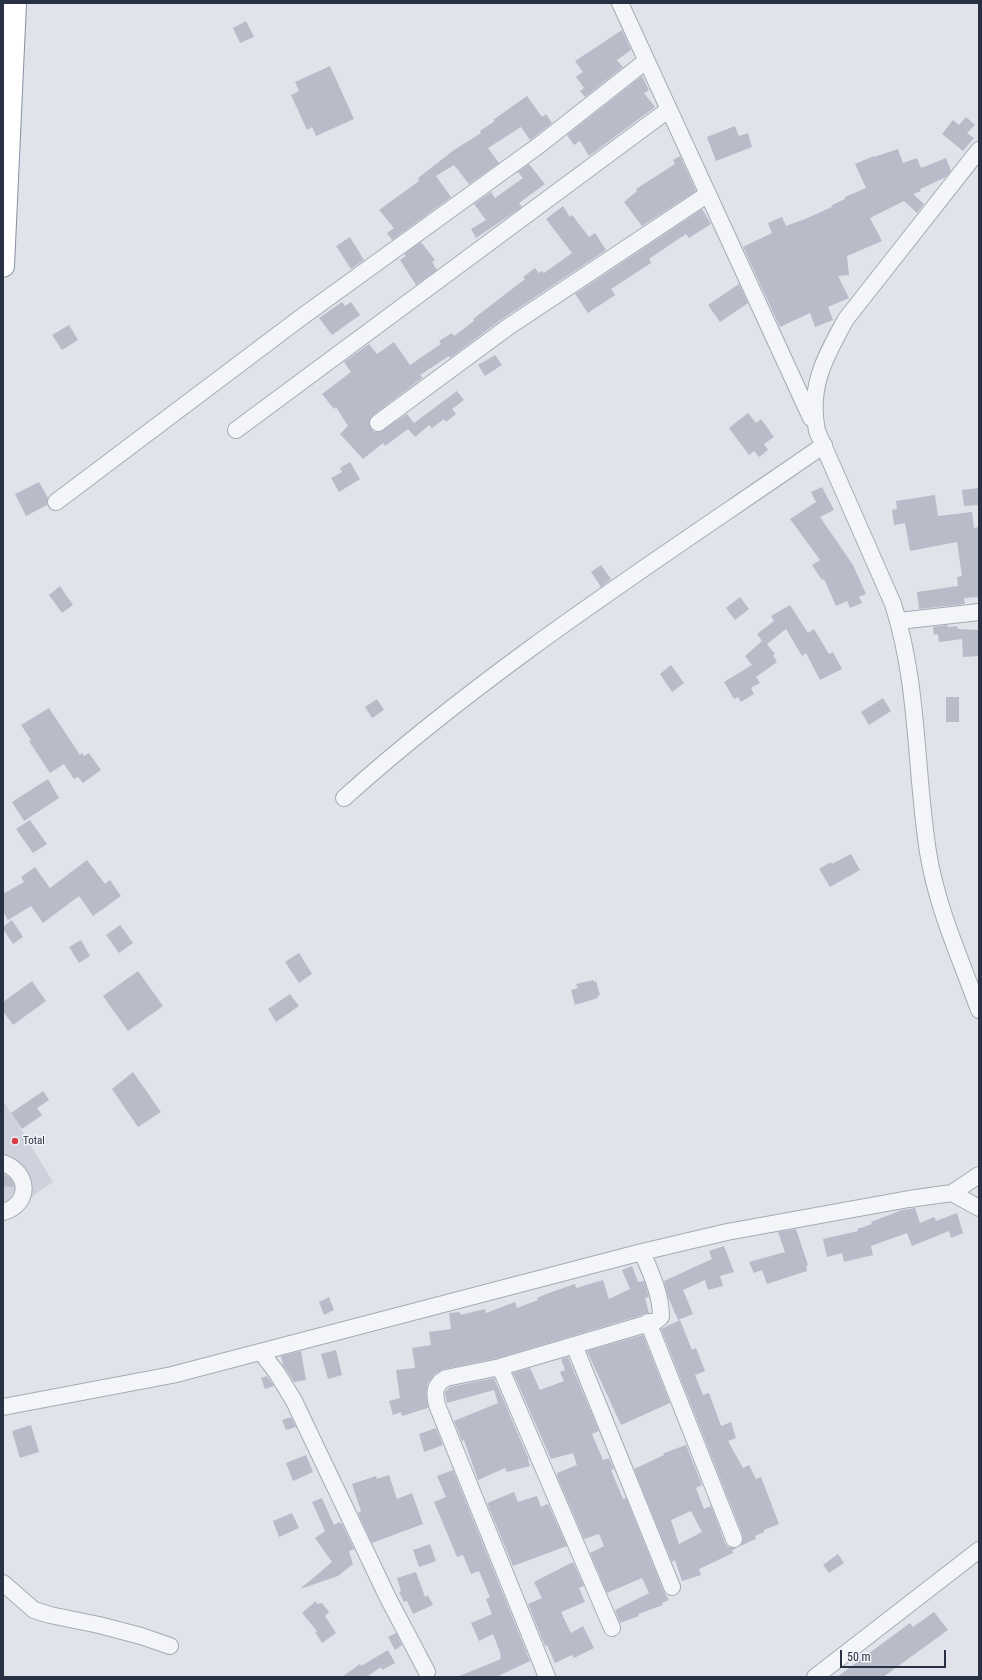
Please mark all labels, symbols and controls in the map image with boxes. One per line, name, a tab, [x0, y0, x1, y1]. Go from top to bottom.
place label: Total	[23, 1134, 45, 1148]
marker: Total	[10, 1136, 20, 1146]
scale bar	[842, 1642, 948, 1668]
text: 50 m	[847, 1650, 871, 1664]

